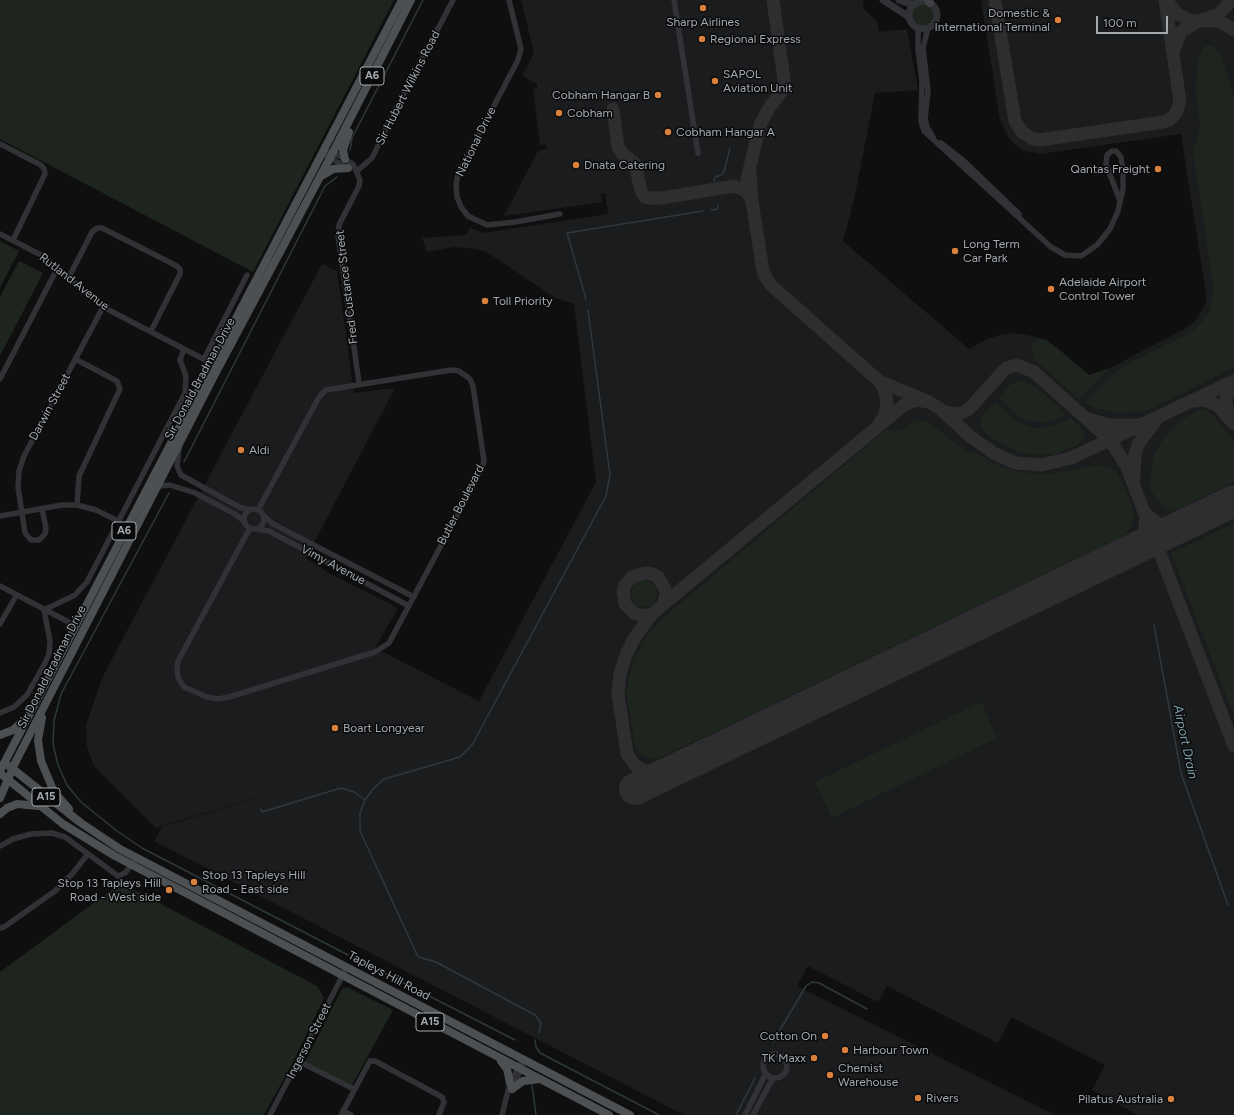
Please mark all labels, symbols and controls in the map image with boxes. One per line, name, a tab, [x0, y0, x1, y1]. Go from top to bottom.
marker: Sharp Airlines	[698, 3, 708, 13]
place label: Domestic & International Terminal	[934, 6, 1050, 34]
scale bar	[1098, 8, 1170, 34]
place label: Sharp Airlines	[666, 15, 740, 29]
marker: Domestic & International Terminal	[1053, 15, 1063, 25]
text: 100 m	[1103, 16, 1137, 30]
street label: Sir Hubert Wilkins Road	[373, 28, 443, 148]
place label: Regional Express	[710, 32, 801, 46]
marker: Regional Express	[697, 34, 707, 44]
road number: A6	[360, 67, 384, 85]
place label: SAPOL Aviation Unit	[723, 67, 793, 95]
marker: SAPOL Aviation Unit	[710, 76, 720, 86]
place label: Cobham Hangar B	[552, 88, 650, 102]
marker: Cobham Hangar B	[653, 90, 663, 100]
street label: National Drive	[453, 105, 499, 179]
place label: Cobham	[567, 106, 613, 120]
marker: Cobham	[554, 108, 564, 118]
place label: Cobham Hangar A	[676, 125, 775, 139]
marker: Cobham Hangar A	[663, 127, 673, 137]
place label: Dnata Catering	[584, 158, 665, 172]
marker: Dnata Catering	[571, 160, 581, 170]
place label: Qantas Freight	[1071, 162, 1150, 176]
marker: Qantas Freight	[1153, 164, 1163, 174]
street label: Fred Custance Street	[333, 229, 361, 345]
place label: Long Term Car Park	[963, 237, 1020, 265]
marker: Long Term Car Park	[950, 246, 960, 256]
street label: Rutland Avenue	[36, 250, 112, 314]
place label: Adelaide Airport Control Tower	[1059, 275, 1146, 303]
marker: Adelaide Airport Control Tower	[1046, 284, 1056, 294]
place label: Toll Priority	[493, 294, 552, 308]
marker: Toll Priority	[480, 296, 490, 306]
street label: Sir Donald Bradman Drive	[162, 316, 238, 442]
street label: Darwin Street	[26, 371, 74, 443]
place label: Aldi	[249, 443, 270, 457]
marker: Aldi	[236, 445, 246, 455]
street label: Butler Boulevard	[435, 462, 487, 548]
road number: A6	[112, 522, 136, 540]
street label: Vimy Avenue	[298, 542, 368, 588]
street label: Sir Donald Bradman Drive	[15, 603, 89, 731]
water label: Airport Drain	[1170, 703, 1200, 781]
place label: Boart Longyear	[343, 721, 425, 735]
marker: Boart Longyear	[330, 723, 340, 733]
road number: A15	[32, 788, 60, 806]
place label: Stop 13 Tapleys Hill Road - East side	[202, 868, 305, 896]
place label: Stop 13 Tapleys Hill Road - West side	[58, 876, 161, 904]
marker: Stop 13 Tapleys Hill Road - East side	[189, 877, 199, 887]
marker: Stop 13 Tapleys Hill Road - West side	[164, 885, 174, 895]
street label: Tapleys Hill Road	[346, 948, 432, 1004]
street label: Ingerson Street	[284, 1001, 334, 1081]
road number: A15	[416, 1013, 444, 1031]
place label: Cotton On	[760, 1029, 817, 1043]
marker: Cotton On	[820, 1031, 830, 1041]
place label: Harbour Town	[853, 1043, 929, 1057]
marker: Harbour Town	[840, 1045, 850, 1055]
place label: TK Maxx	[761, 1051, 806, 1065]
marker: TK Maxx	[809, 1053, 819, 1063]
place label: Chemist Warehouse	[838, 1061, 898, 1089]
marker: Chemist Warehouse	[825, 1070, 835, 1080]
place label: Rivers	[926, 1091, 959, 1105]
place label: Pilatus Australia	[1078, 1092, 1163, 1106]
marker: Rivers	[913, 1093, 923, 1103]
marker: Pilatus Australia	[1166, 1094, 1176, 1104]

